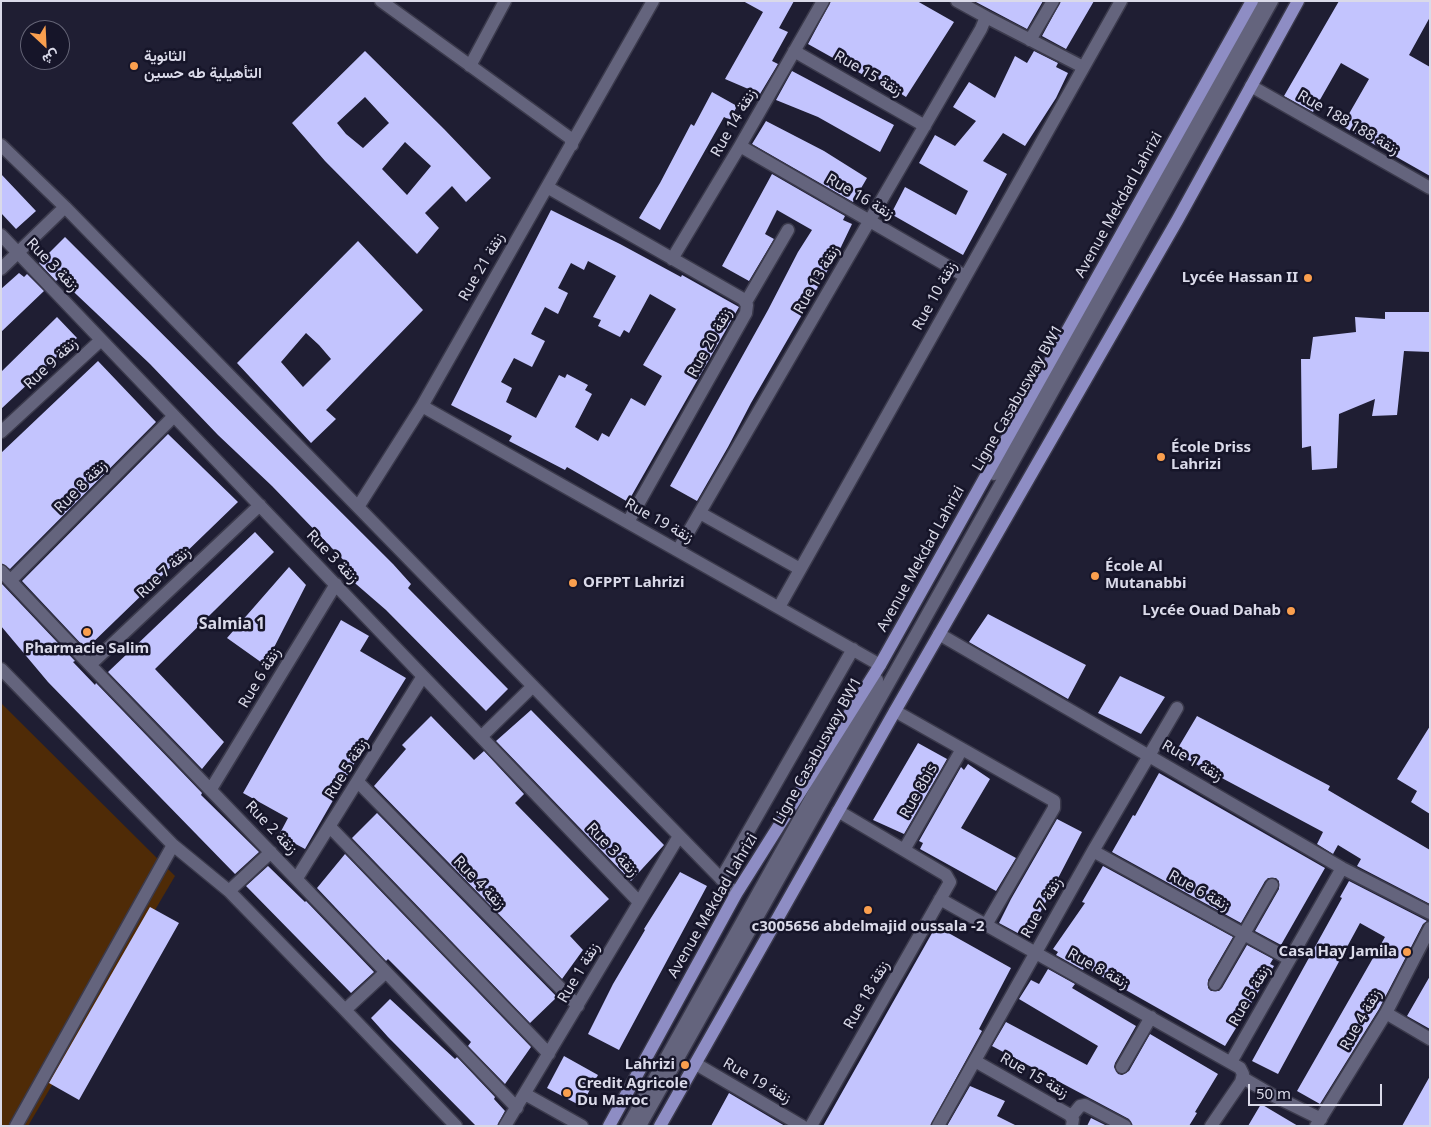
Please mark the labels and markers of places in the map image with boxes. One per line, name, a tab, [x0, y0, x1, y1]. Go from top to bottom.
place label: الثانوية التأهيلية طه حسين	[144, 48, 262, 83]
marker: الثانوية التأهيلية طه حسين	[128, 60, 140, 72]
place label: Lycée Hassan II	[1182, 269, 1298, 287]
marker: Lycée Hassan II	[1302, 272, 1314, 284]
place label: École Driss Lahrizi	[1171, 439, 1251, 474]
marker: École Driss Lahrizi	[1155, 451, 1167, 463]
place label: École Al Mutanabbi	[1105, 558, 1187, 593]
marker: École Al Mutanabbi	[1089, 570, 1101, 582]
place label: OFPPT Lahrizi	[583, 574, 684, 592]
marker: OFPPT Lahrizi	[567, 577, 579, 589]
place label: Lycée Ouad Dahab	[1142, 602, 1281, 620]
marker: Lycée Ouad Dahab	[1285, 605, 1297, 617]
marker: Pharmacie Salim	[81, 626, 93, 638]
place label: Pharmacie Salim	[25, 640, 149, 658]
marker: c3005656 abdelmajid oussala -2	[862, 904, 874, 916]
place label: c3005656 abdelmajid oussala -2	[752, 918, 984, 936]
place label: Casa Hay Jamila	[1279, 943, 1397, 961]
marker: Casa Hay Jamila	[1401, 946, 1413, 958]
place label: Lahrizi	[625, 1056, 675, 1074]
marker: Lahrizi	[679, 1059, 691, 1071]
place label: Credit Agricole Du Maroc	[577, 1075, 688, 1110]
marker: Credit Agricole Du Maroc	[561, 1087, 573, 1099]

